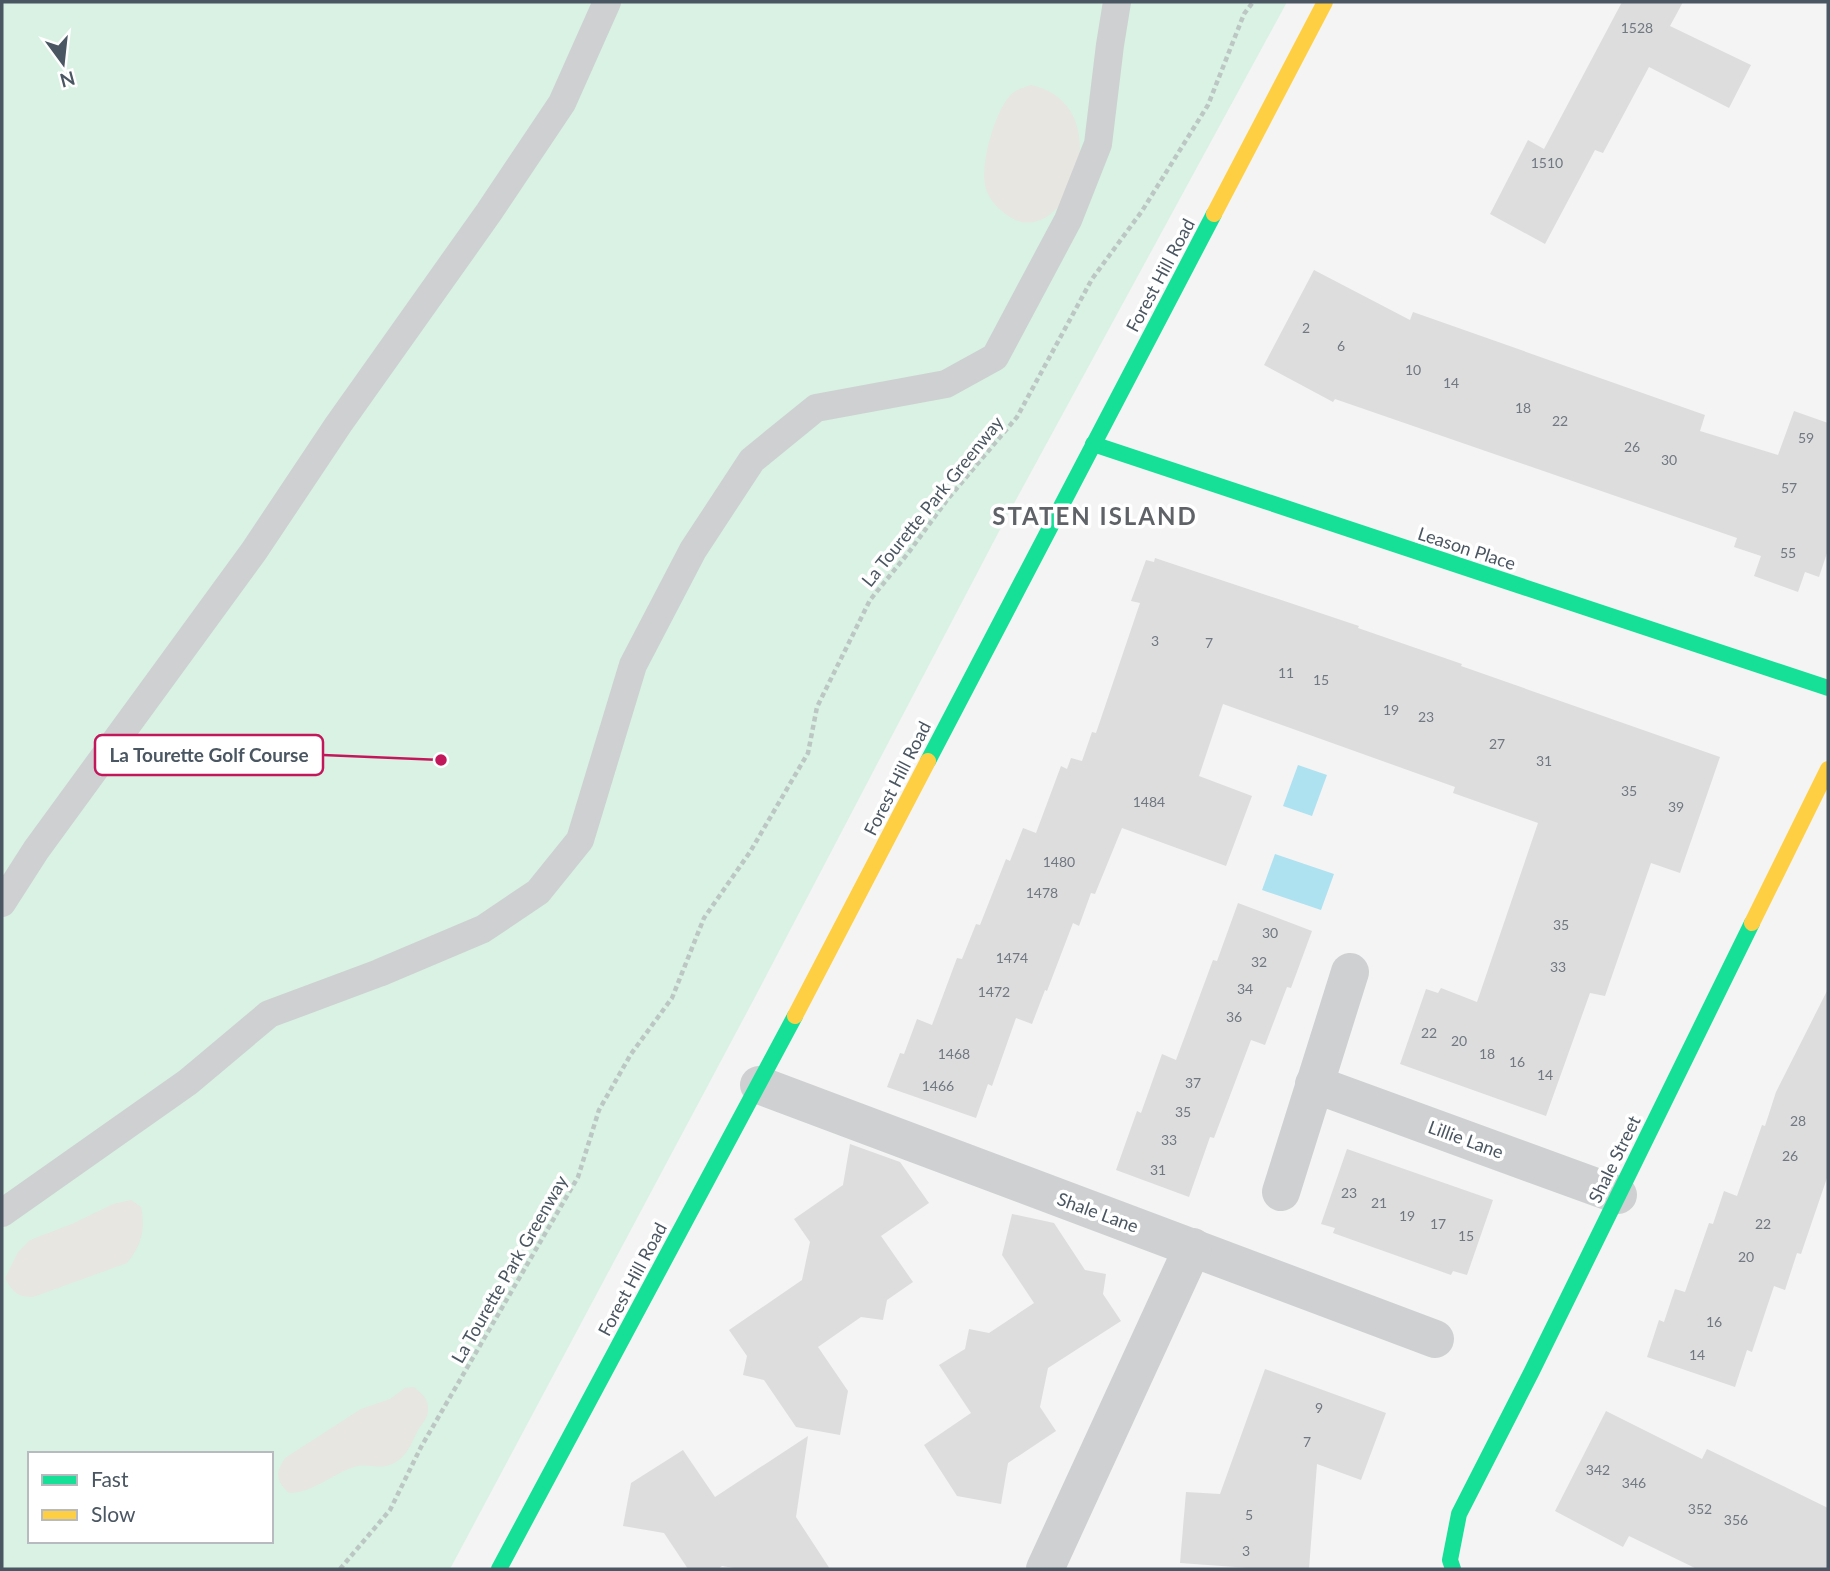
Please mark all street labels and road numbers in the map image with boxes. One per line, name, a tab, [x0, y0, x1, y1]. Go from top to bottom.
street label: Forest Hill Road	[1121, 215, 1199, 335]
street label: La Tourette Park Greenway	[856, 411, 1008, 591]
street label: Leason Place	[1415, 522, 1519, 574]
street label: Forest Hill Road	[859, 717, 935, 839]
street label: Shale Street	[1583, 1111, 1645, 1206]
street label: Lillie Lane	[1425, 1115, 1507, 1163]
street label: La Tourette Park Greenway	[446, 1171, 572, 1367]
street label: Shale Lane	[1054, 1187, 1142, 1237]
street label: Forest Hill Road	[593, 1219, 671, 1339]

